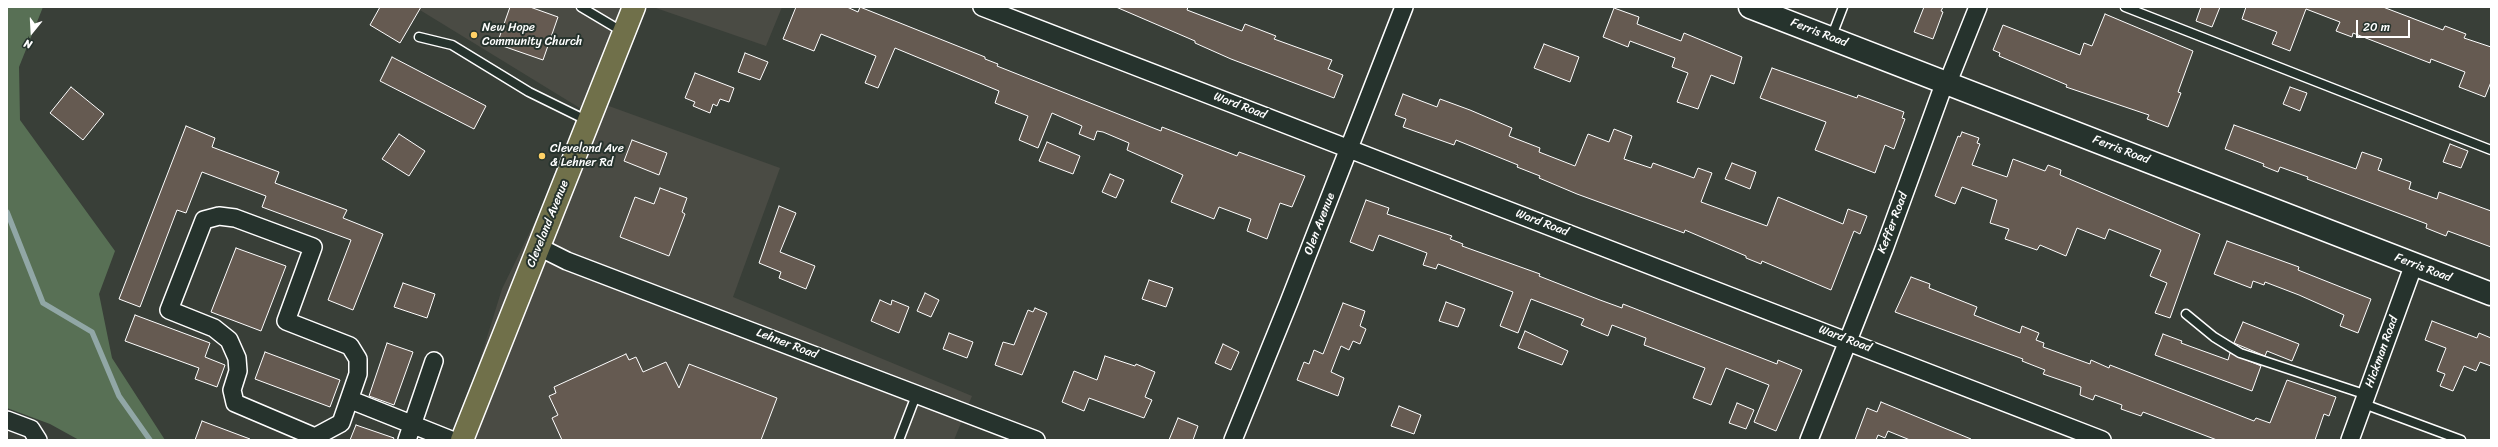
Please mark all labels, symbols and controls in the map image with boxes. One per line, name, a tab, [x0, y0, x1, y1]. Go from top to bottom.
north arrow	[12, 12, 52, 52]
scale bar	[2358, 12, 2412, 38]
street label: Ferris Road	[1789, 16, 1849, 50]
text: 20 m	[2363, 16, 2390, 38]
place label: New Hope Community Church	[482, 21, 582, 49]
marker: New Hope Community Church	[469, 30, 479, 40]
text: N	[22, 34, 35, 54]
street label: Ward Road	[1212, 89, 1268, 123]
street label: Ferris Road	[2091, 133, 2151, 167]
place label: Cleveland Ave & Lehner Rd	[550, 142, 624, 170]
marker: Cleveland Ave & Lehner Rd	[537, 151, 547, 161]
street label: Cleveland Avenue	[524, 178, 572, 270]
street label: Olen Avenue	[1302, 191, 1338, 257]
street label: Keffer Road	[1875, 191, 1911, 255]
street label: Ward Road	[1514, 206, 1570, 240]
street label: Ferris Road	[2393, 251, 2453, 285]
street label: Hickman Road	[2362, 314, 2402, 390]
street label: Ward Road	[1817, 322, 1873, 356]
street label: Lehner Road	[754, 326, 820, 362]

